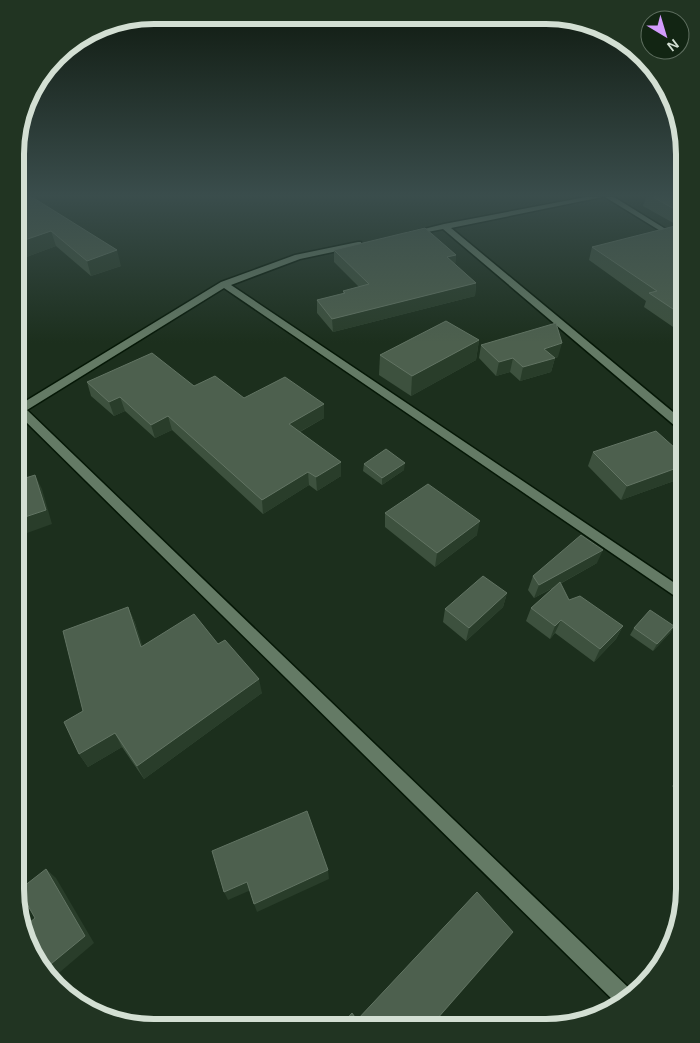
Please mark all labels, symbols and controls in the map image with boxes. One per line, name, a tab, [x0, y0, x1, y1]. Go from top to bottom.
north arrow	[640, 10, 690, 60]
text: N	[664, 36, 682, 55]

